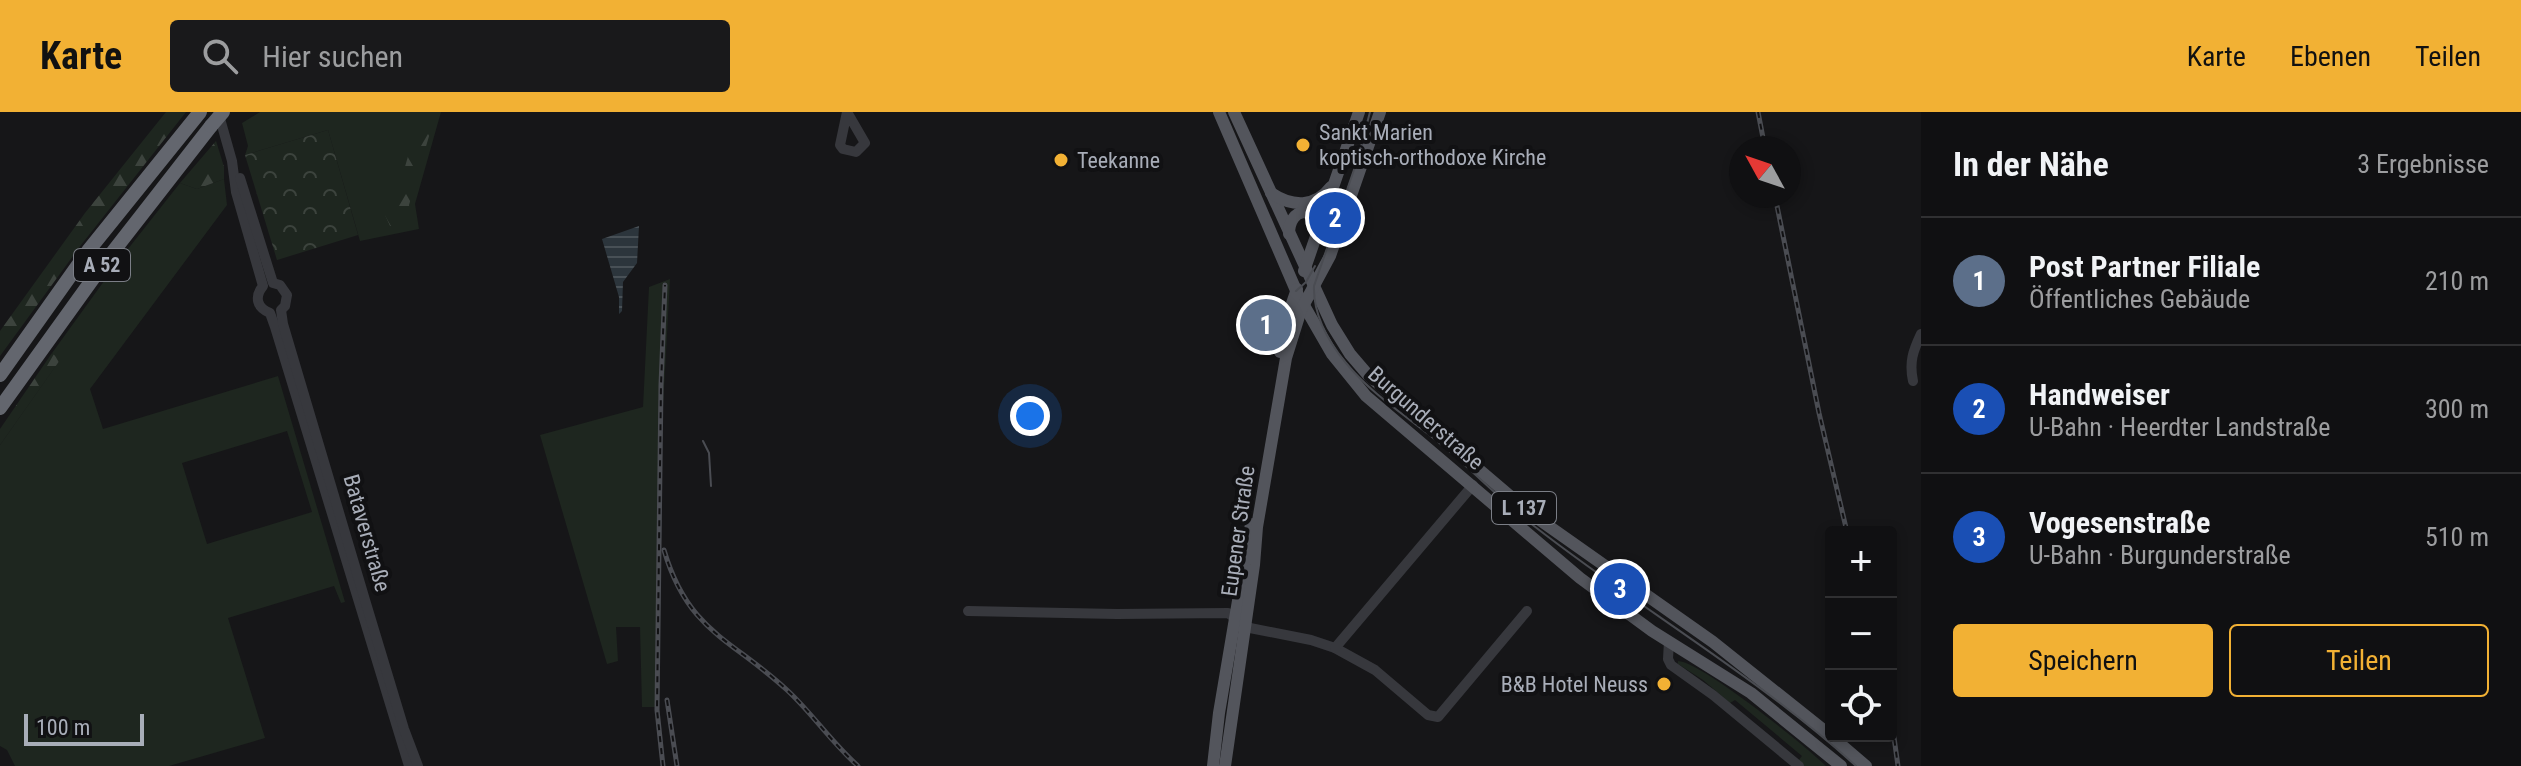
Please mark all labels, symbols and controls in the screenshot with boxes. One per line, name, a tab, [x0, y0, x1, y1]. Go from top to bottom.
search box	[170, 20, 730, 92]
text: Karte	[40, 34, 122, 78]
icon: search	[198, 34, 242, 78]
text: Hier suchen	[262, 39, 403, 74]
text: Karte	[2187, 40, 2246, 73]
text: Ebenen	[2290, 40, 2371, 73]
text: Teilen	[2415, 40, 2481, 73]
place label: Sankt Marien koptisch-orthodoxe Kirche	[1319, 120, 1546, 170]
marker: Sankt Marien koptisch-orthodoxe Kirche	[1294, 136, 1312, 154]
north arrow	[1729, 136, 1801, 208]
text: In der Nähe	[1953, 144, 2109, 184]
place label: Teekanne	[1077, 148, 1160, 173]
text: 3 Ergebnisse	[2357, 149, 2489, 179]
marker: Teekanne	[1052, 151, 1070, 169]
pin: 2	[1309, 188, 1361, 248]
road number: A 52	[74, 249, 130, 281]
text: Post Partner Filiale	[2029, 249, 2260, 284]
text: 1	[1972, 266, 1986, 296]
text: 210 m	[2425, 266, 2489, 296]
text: Öffentliches Gebäude	[2029, 284, 2250, 314]
pin: 1	[1240, 295, 1292, 355]
street label: Burgunderstraße	[1363, 361, 1489, 475]
text: Handweiser	[2029, 377, 2170, 412]
text: 2	[1972, 394, 1986, 424]
text: 300 m	[2425, 394, 2489, 424]
your location	[1010, 396, 1050, 436]
text: U-Bahn · Heerdter Landstraße	[2029, 412, 2330, 442]
street label: Eupener Straße	[1216, 464, 1260, 598]
street label: Bataverstraße	[338, 471, 396, 595]
road number: L 137	[1492, 492, 1556, 524]
text: Vogesenstraße	[2029, 505, 2210, 540]
text: 3	[1972, 522, 1986, 552]
text: 510 m	[2425, 522, 2489, 552]
map controls	[1825, 526, 1897, 742]
button: +	[1825, 526, 1897, 598]
text: U-Bahn · Burgunderstraße	[2029, 540, 2291, 570]
pin: 3	[1594, 559, 1646, 619]
button: −	[1825, 598, 1897, 670]
button: Speichern	[1953, 624, 2213, 697]
button: Teilen	[2229, 624, 2489, 697]
button: locate	[1825, 670, 1897, 742]
place label: B&B Hotel Neuss	[1501, 672, 1648, 697]
marker: B&B Hotel Neuss	[1655, 675, 1673, 693]
scale bar	[24, 710, 144, 746]
text: 100 m	[36, 715, 90, 740]

